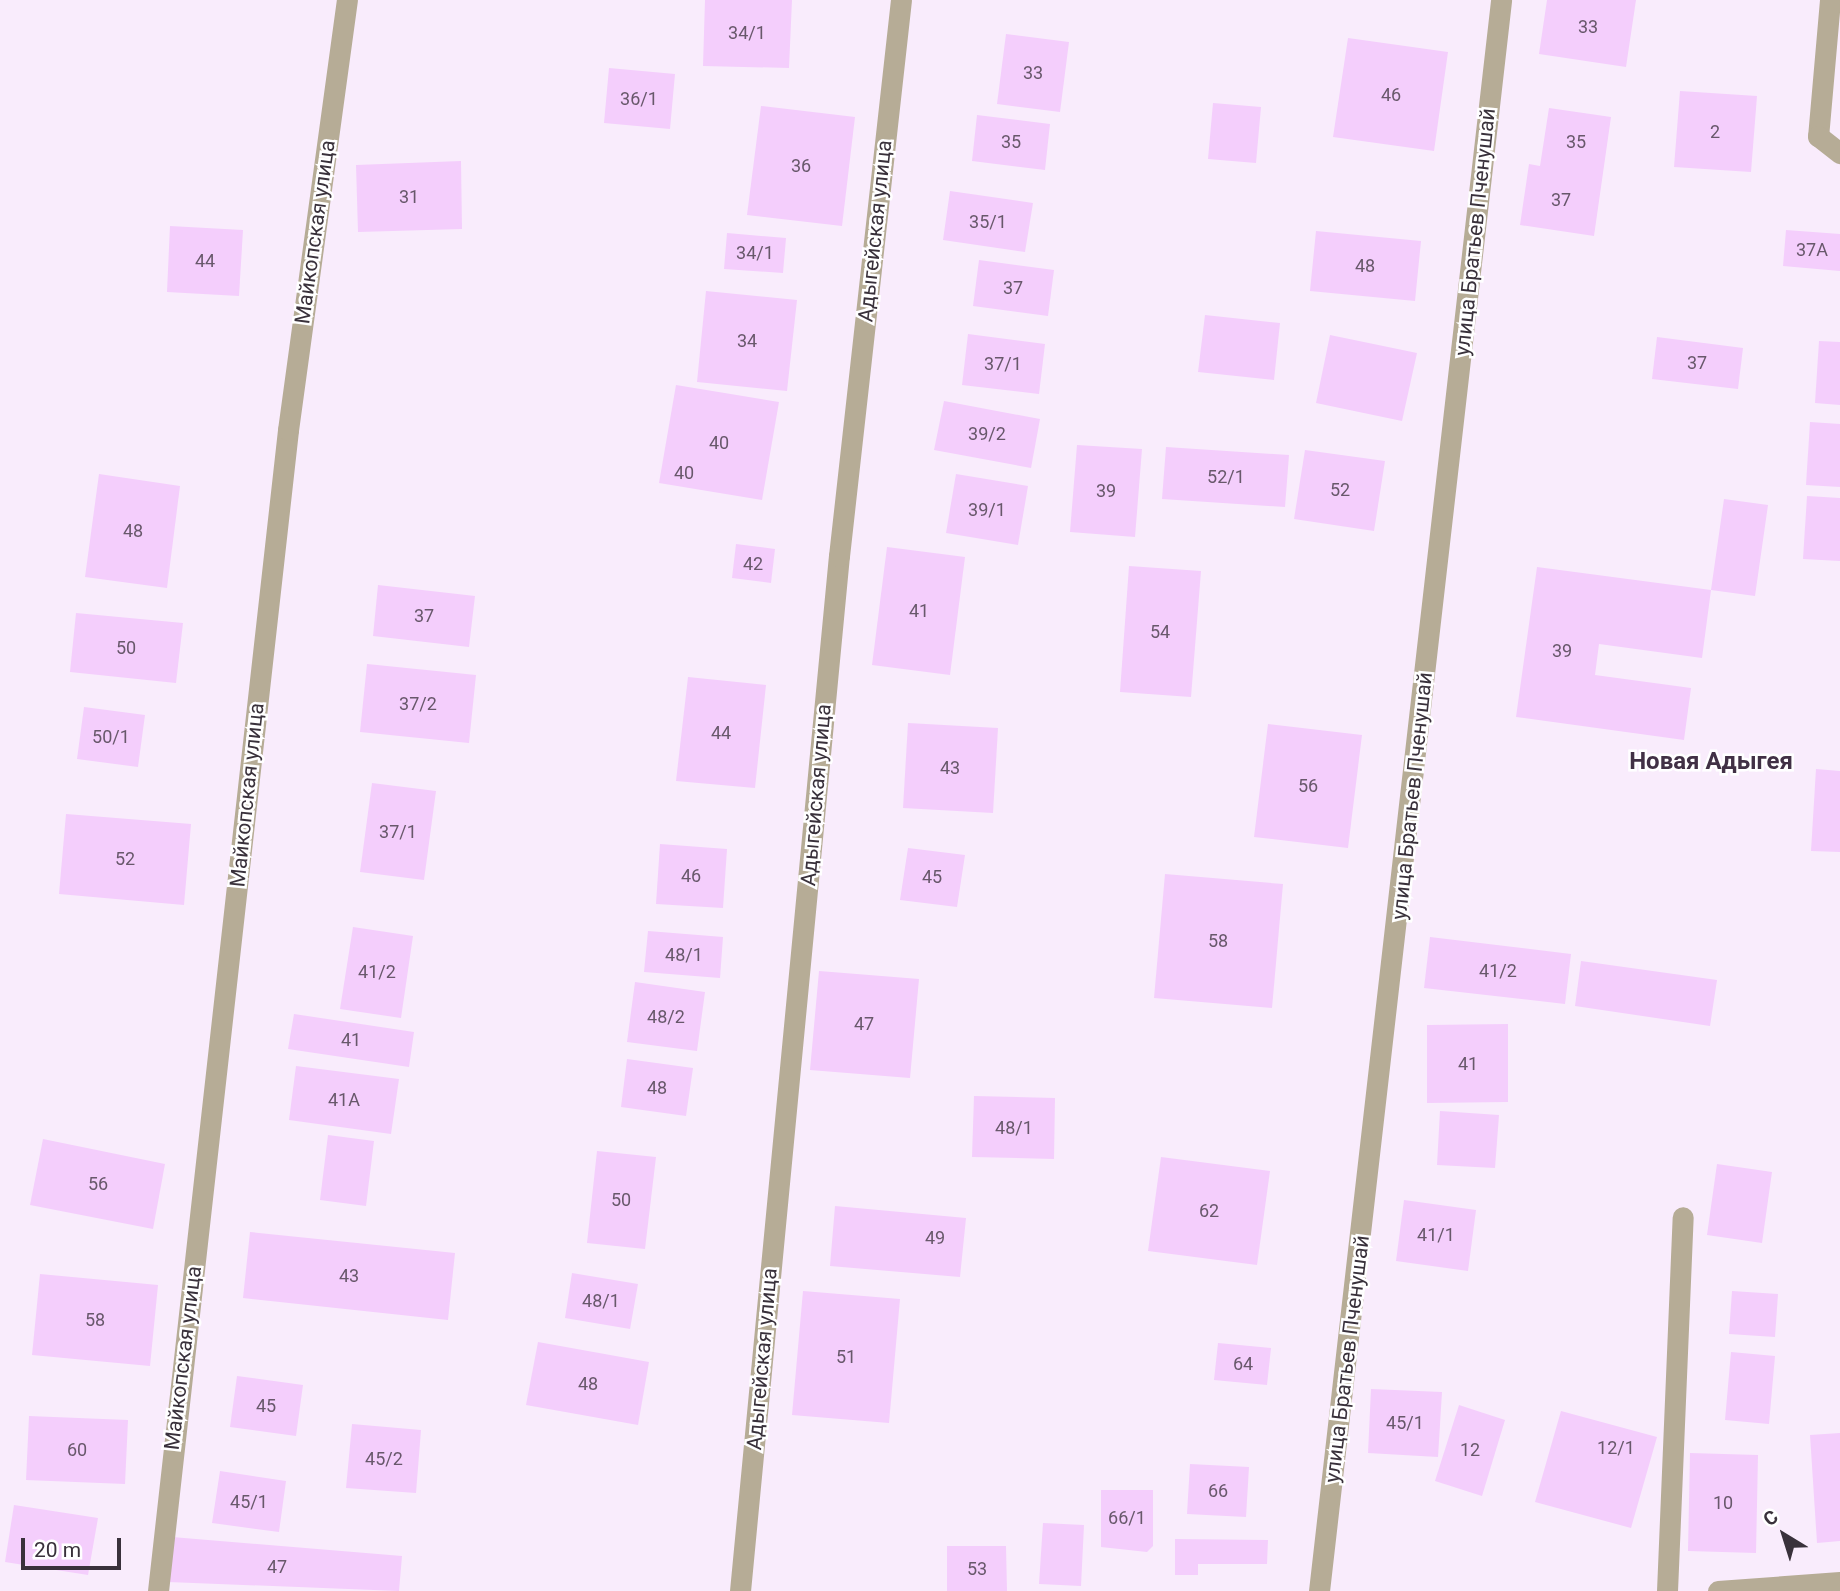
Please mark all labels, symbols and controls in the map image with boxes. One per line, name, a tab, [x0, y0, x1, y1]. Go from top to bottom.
house number: 33	[1578, 16, 1598, 38]
house number: 34/1	[728, 22, 766, 44]
house number: 33	[1023, 62, 1043, 84]
house number: 46	[1381, 84, 1401, 106]
house number: 36/1	[620, 88, 658, 110]
street label: улица Братьев Пченушай	[1449, 107, 1501, 357]
house number: 2	[1710, 121, 1720, 143]
house number: 35	[1001, 131, 1021, 153]
house number: 35	[1566, 131, 1586, 153]
street label: Майкопская улица	[290, 139, 340, 325]
street label: Адыгейская улица	[853, 139, 897, 323]
house number: 36	[791, 155, 811, 177]
house number: 31	[399, 186, 419, 208]
house number: 37	[1551, 189, 1571, 211]
house number: 35/1	[969, 211, 1007, 233]
house number: 37А	[1796, 239, 1828, 261]
house number: 34/1	[736, 242, 774, 264]
house number: 44	[195, 250, 215, 272]
house number: 48	[1355, 255, 1375, 277]
house number: 37	[1003, 277, 1023, 299]
house number: 34	[737, 330, 757, 352]
house number: 37	[1687, 352, 1707, 374]
house number: 37/1	[984, 353, 1022, 375]
house number: 39/2	[968, 423, 1006, 445]
house number: 40	[709, 432, 729, 454]
house number: 40	[674, 462, 694, 484]
house number: 52/1	[1207, 466, 1245, 488]
house number: 52	[1330, 479, 1350, 501]
house number: 39	[1096, 480, 1116, 502]
house number: 39/1	[968, 499, 1006, 521]
house number: 48	[123, 520, 143, 542]
house number: 42	[743, 553, 763, 575]
house number: 41	[909, 600, 929, 622]
house number: 37	[414, 605, 434, 627]
house number: 54	[1150, 621, 1170, 643]
house number: 50	[116, 637, 136, 659]
house number: 39	[1552, 640, 1572, 662]
street label: улица Братьев Пченушай	[1386, 671, 1438, 921]
house number: 37/2	[399, 693, 437, 715]
street label: Майкопская улица	[225, 702, 269, 888]
street label: Адыгейская улица	[795, 703, 837, 887]
house number: 44	[711, 722, 731, 744]
house number: 50/1	[92, 726, 130, 748]
district label: Новая Адыгея	[1629, 748, 1793, 776]
house number: 43	[940, 757, 960, 779]
house number: 56	[1298, 775, 1318, 797]
house number: 37/1	[379, 821, 417, 843]
house number: 52	[115, 848, 135, 870]
house number: 46	[681, 865, 701, 887]
house number: 45	[922, 866, 942, 888]
house number: 58	[1208, 930, 1228, 952]
house number: 48/1	[665, 944, 703, 966]
house number: 41/2	[1479, 960, 1517, 982]
house number: 41/2	[358, 961, 396, 983]
house number: 48/2	[647, 1006, 685, 1028]
house number: 47	[854, 1013, 874, 1035]
house number: 41	[341, 1029, 361, 1051]
house number: 41	[1458, 1053, 1478, 1075]
house number: 48	[647, 1077, 667, 1099]
house number: 41А	[328, 1089, 360, 1111]
house number: 48/1	[995, 1117, 1033, 1139]
house number: 56	[88, 1173, 108, 1195]
house number: 50	[611, 1189, 631, 1211]
house number: 62	[1199, 1200, 1219, 1222]
house number: 41/1	[1417, 1224, 1455, 1246]
house number: 49	[925, 1227, 945, 1249]
street label: улица Братьев Пченушай	[1319, 1234, 1375, 1484]
street label: Майкопская улица	[159, 1265, 207, 1451]
house number: 43	[339, 1265, 359, 1287]
street label: Адыгейская улица	[741, 1267, 783, 1451]
house number: 48/1	[582, 1290, 620, 1312]
house number: 58	[85, 1309, 105, 1331]
house number: 51	[836, 1346, 856, 1368]
house number: 64	[1233, 1353, 1253, 1375]
house number: 48	[578, 1373, 598, 1395]
house number: 45	[256, 1395, 276, 1417]
house number: 45/1	[1386, 1412, 1424, 1434]
house number: 12/1	[1597, 1437, 1635, 1459]
house number: 60	[67, 1439, 87, 1461]
house number: 12	[1460, 1439, 1480, 1461]
house number: 45/2	[365, 1448, 403, 1470]
house number: 66	[1208, 1480, 1228, 1502]
house number: 45/1	[230, 1491, 268, 1513]
house number: 10	[1713, 1492, 1733, 1514]
north arrow	[1749, 1500, 1819, 1570]
text: С	[1759, 1505, 1783, 1531]
house number: 66/1	[1108, 1507, 1146, 1529]
scale bar	[24, 1524, 124, 1568]
text: 20 m	[34, 1538, 81, 1562]
house number: 47	[267, 1556, 287, 1578]
house number: 53	[967, 1558, 987, 1580]

